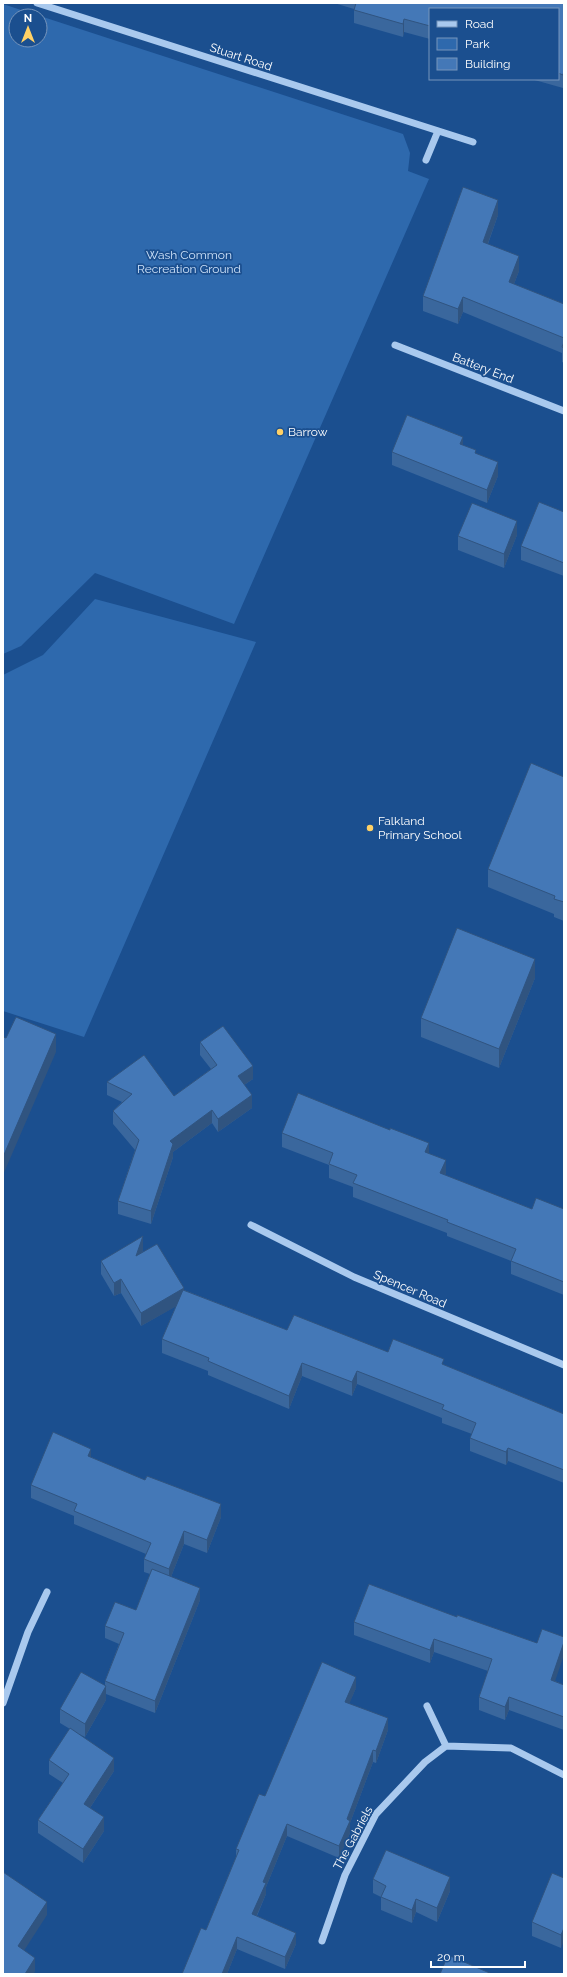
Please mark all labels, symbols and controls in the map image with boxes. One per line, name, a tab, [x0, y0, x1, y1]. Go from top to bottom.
north arrow	[8, 8, 48, 48]
legend	[429, 8, 559, 80]
text: N	[24, 12, 32, 25]
text: Road	[465, 17, 494, 31]
text: Park	[465, 37, 490, 51]
street label: Stuart Road	[208, 40, 274, 74]
text: Building	[465, 57, 511, 71]
park label: Wash Common Recreation Ground	[137, 248, 241, 276]
street label: Battery End	[450, 350, 516, 386]
place label: Barrow	[288, 425, 328, 439]
marker: Barrow	[275, 427, 285, 437]
place label: Falkland Primary School	[378, 814, 462, 842]
marker: Falkland Primary School	[365, 823, 375, 833]
street label: Spencer Road	[371, 1267, 449, 1311]
street label: The Gabriels	[330, 1804, 376, 1872]
scale bar	[431, 1943, 525, 1969]
text: 20 m	[437, 1950, 465, 1964]

